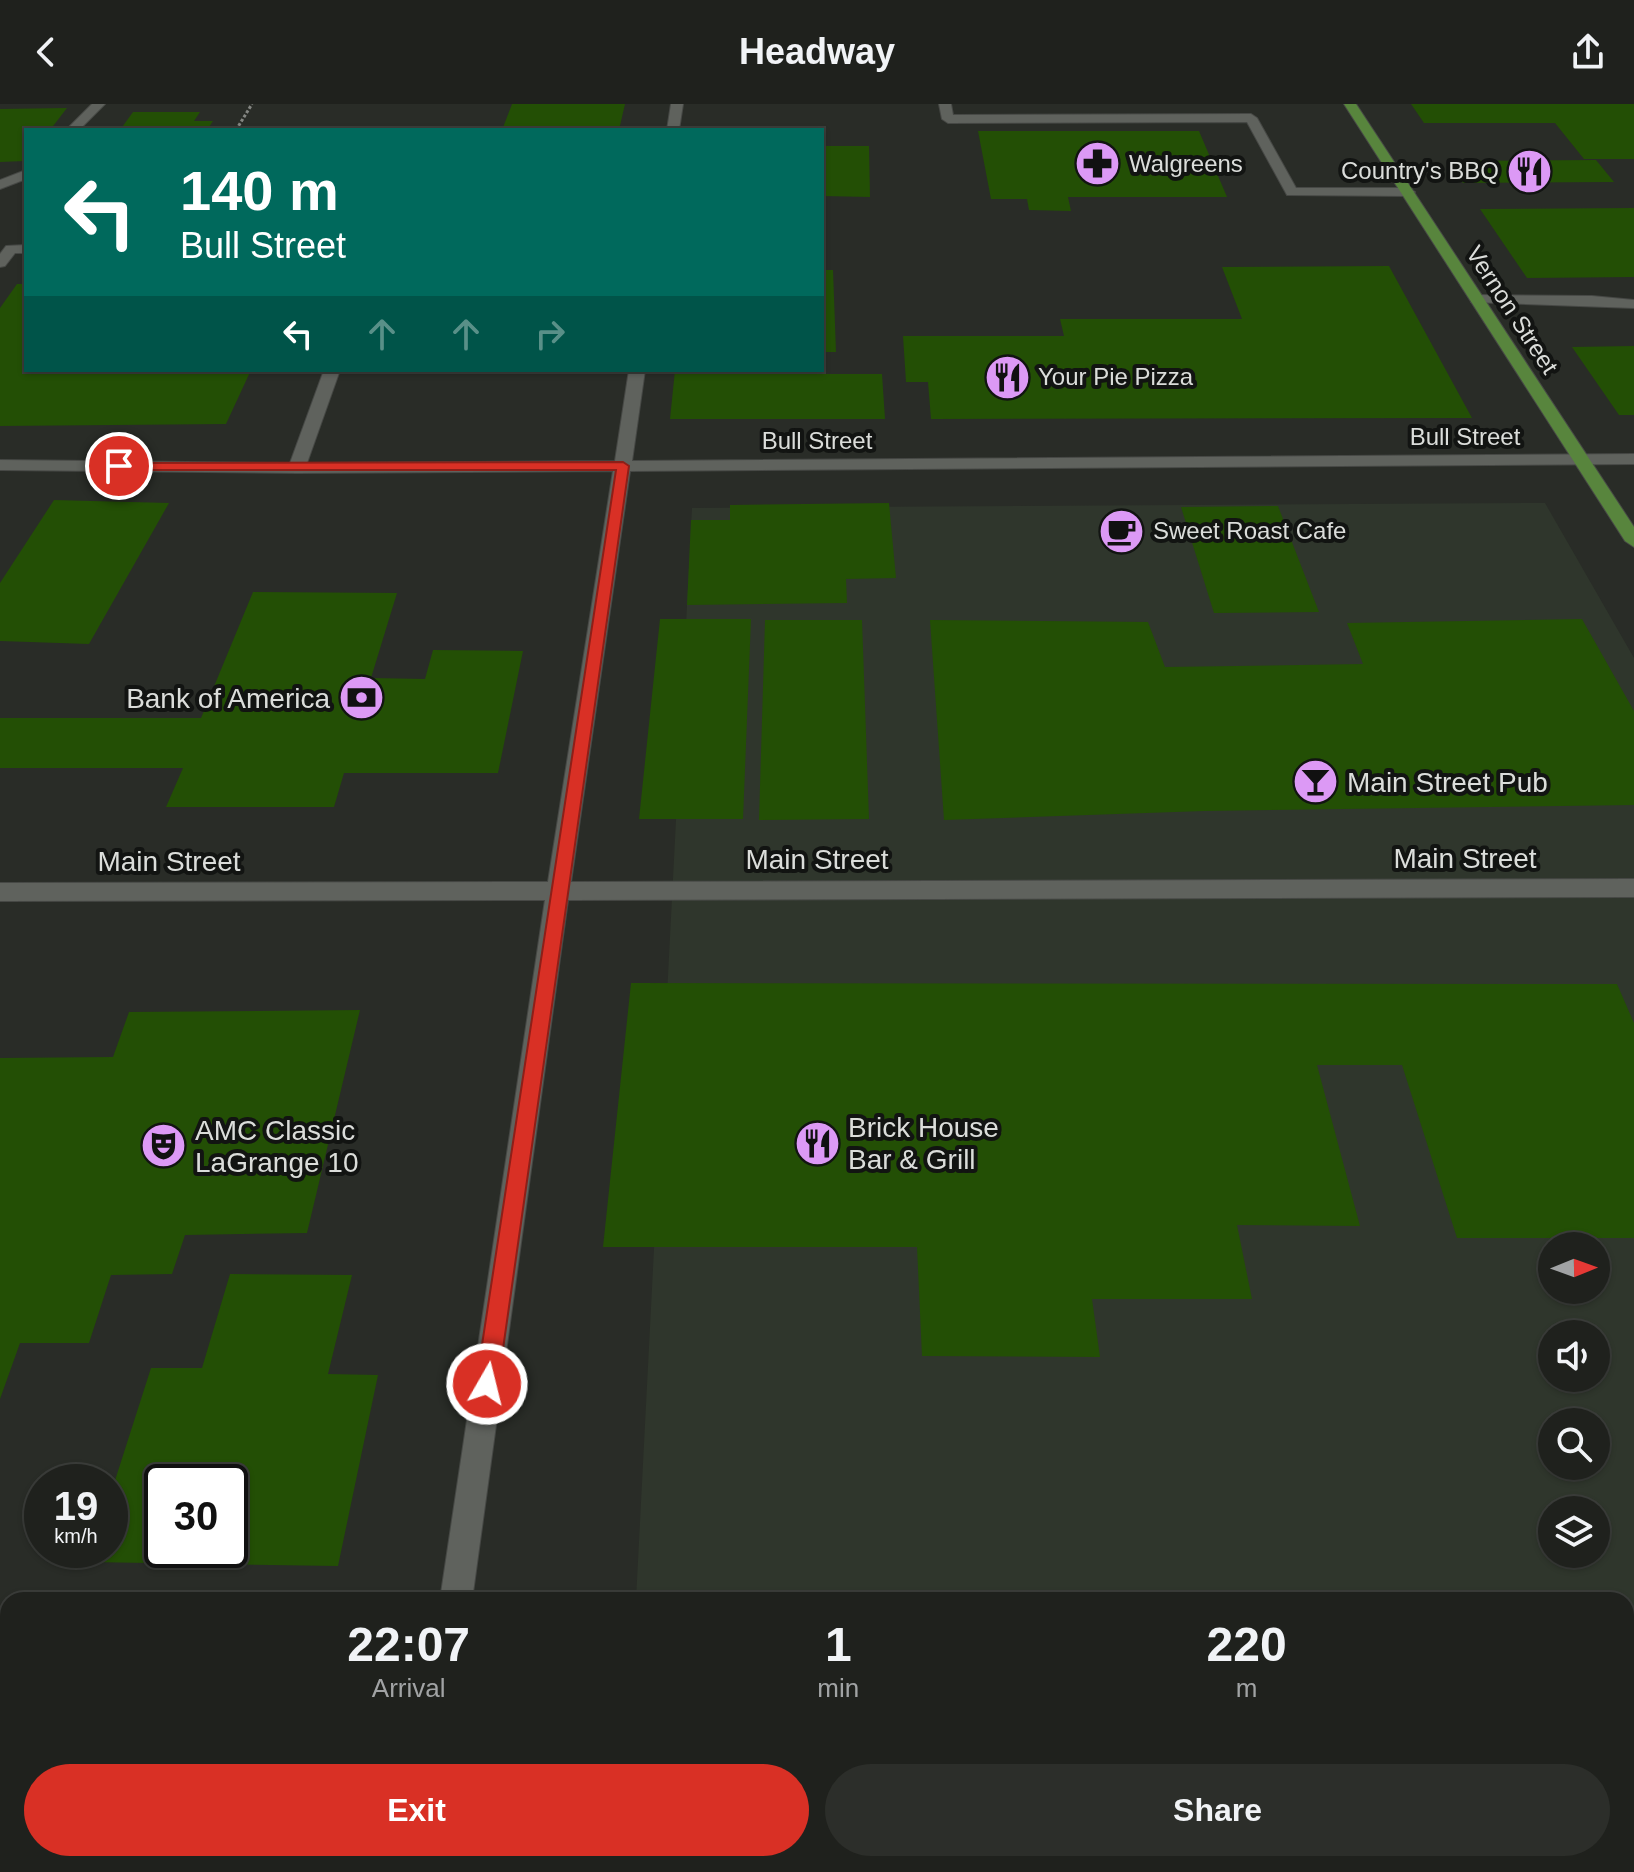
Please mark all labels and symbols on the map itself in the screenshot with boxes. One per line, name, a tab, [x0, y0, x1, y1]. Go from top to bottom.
pharmacy icon: Walgreens	[1074, 140, 1122, 188]
restaurant icon: Country's BBQ	[1506, 147, 1554, 195]
place label: Walgreens	[1129, 150, 1243, 177]
place label: Country's BBQ	[1341, 157, 1499, 184]
street label: Vernon Street	[1461, 241, 1564, 379]
restaurant icon: Your Pie Pizza	[983, 353, 1031, 401]
place label: Your Pie Pizza	[1038, 363, 1194, 390]
street label: Bull Street	[1410, 423, 1521, 450]
street label: Bull Street	[762, 427, 873, 454]
pin	[85, 432, 153, 500]
cafe icon: Sweet Roast Cafe	[1098, 507, 1146, 555]
place label: Sweet Roast Cafe	[1153, 517, 1346, 544]
bank icon: Bank of America	[337, 674, 385, 722]
place label: Bank of America	[126, 683, 330, 714]
bar icon: Main Street Pub	[1292, 758, 1340, 806]
place label: Main Street Pub	[1347, 767, 1548, 798]
street label: Main Street	[1393, 843, 1537, 874]
street label: Main Street	[745, 844, 889, 875]
street label: Main Street	[97, 846, 241, 877]
place label: Brick House Bar & Grill	[848, 1112, 999, 1175]
place label: AMC Classic LaGrange 10	[195, 1115, 358, 1178]
restaurant icon: Brick House Bar & Grill	[793, 1119, 841, 1167]
theatre icon: AMC Classic LaGrange 10	[140, 1122, 188, 1170]
north arrow	[1538, 1232, 1610, 1304]
position arrow	[445, 1342, 529, 1426]
speed limit sign: 30	[144, 1464, 248, 1568]

